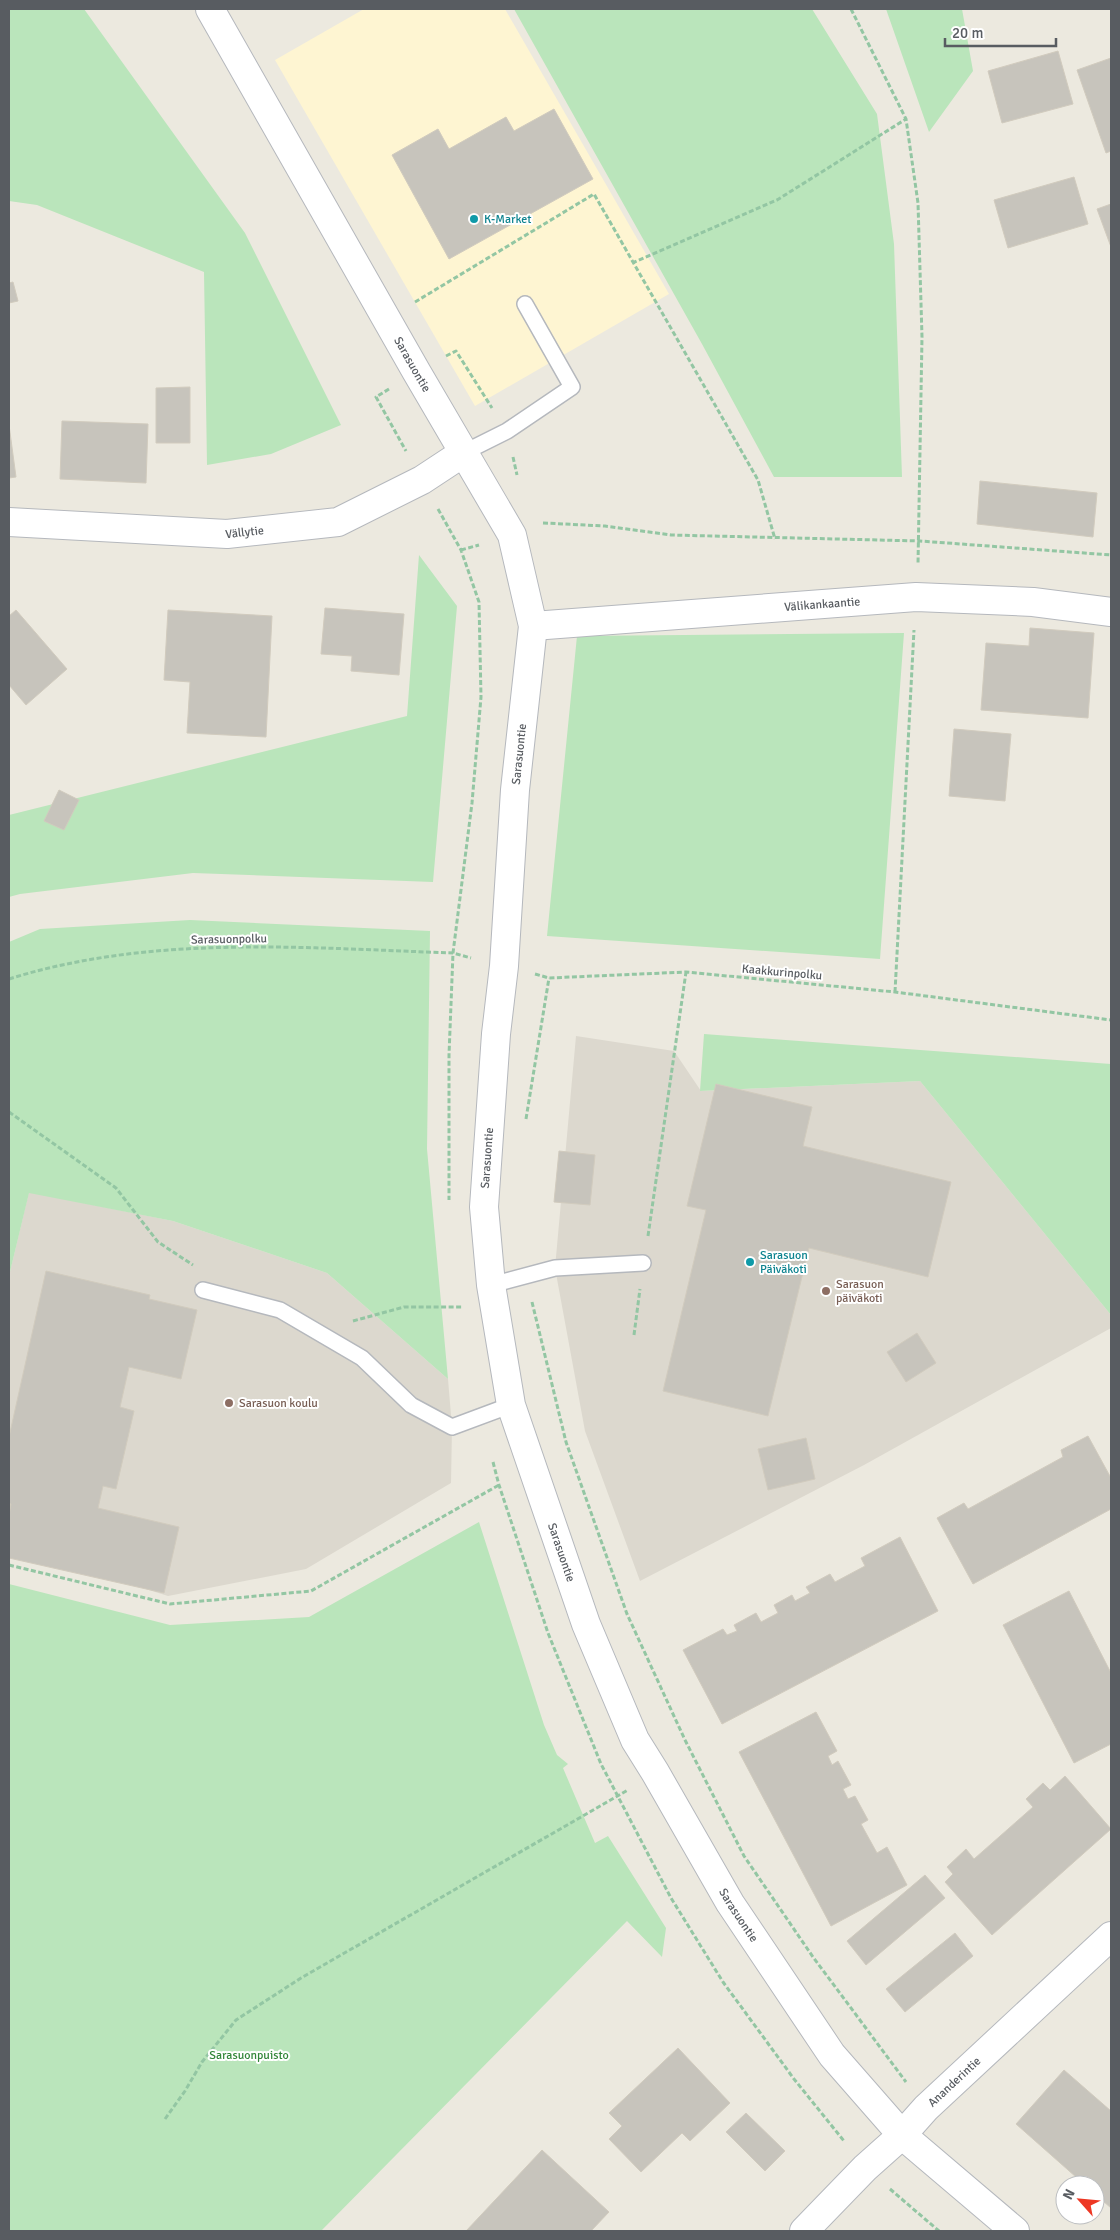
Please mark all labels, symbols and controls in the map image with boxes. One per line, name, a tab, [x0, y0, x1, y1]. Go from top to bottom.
scale bar	[945, 15, 1056, 47]
text: 20 m	[952, 24, 983, 42]
place label: K-Market	[484, 212, 531, 227]
marker: K-Market	[468, 213, 480, 225]
street label: Sarasuontie	[390, 334, 434, 395]
street label: Vällytie	[225, 523, 265, 542]
street label: Välikankaantie	[784, 594, 861, 615]
street label: Sarasuontie	[509, 723, 530, 785]
street label: Sarasuonpolku	[191, 931, 267, 948]
street label: Kaakkurinpolku	[741, 962, 823, 983]
street label: Sarasuontie	[478, 1127, 497, 1189]
place label: Sarasuon Päiväkoti	[760, 1248, 808, 1277]
marker: Sarasuon Päiväkoti	[744, 1256, 756, 1268]
place label: Sarasuon päiväkoti	[836, 1277, 884, 1306]
marker: Sarasuon päiväkoti	[820, 1285, 832, 1297]
place label: Sarasuon koulu	[239, 1396, 318, 1411]
marker: Sarasuon koulu	[223, 1397, 235, 1409]
street label: Sarasuontie	[544, 1521, 578, 1584]
street label: Sarasuontie	[715, 1886, 761, 1945]
park label: Sarasuonpuisto	[209, 2048, 289, 2063]
street label: Ananderintie	[925, 2054, 984, 2110]
north arrow	[1055, 2175, 1105, 2225]
text: N	[1059, 2186, 1079, 2203]

